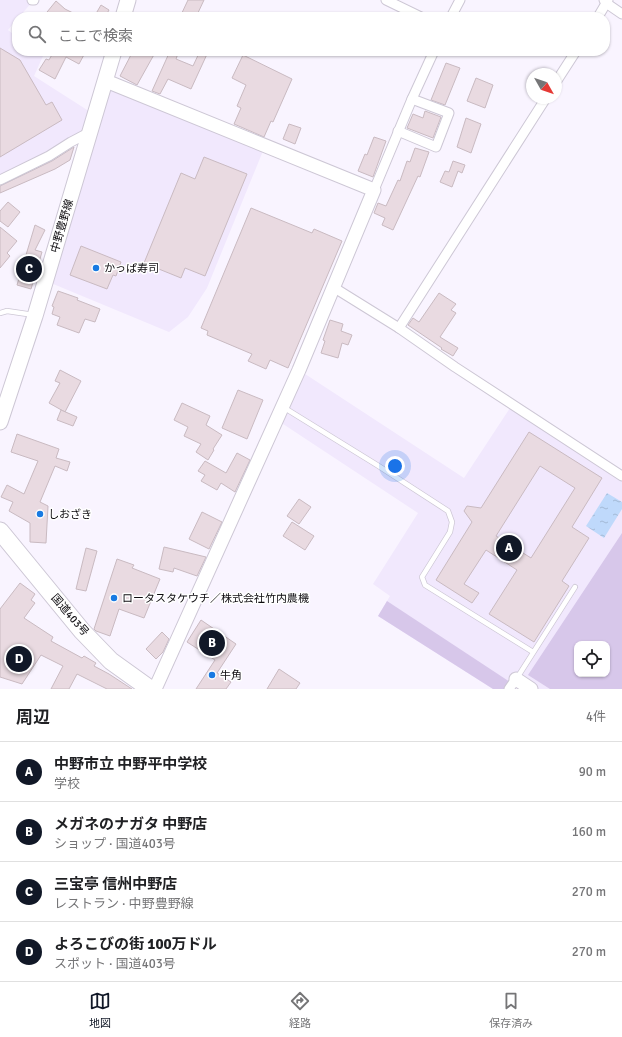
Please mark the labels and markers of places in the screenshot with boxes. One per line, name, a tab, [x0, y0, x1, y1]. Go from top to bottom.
pin: C	[16, 254, 42, 284]
place label: かっぱ寿司	[104, 262, 159, 275]
marker: かっぱ寿司	[91, 263, 101, 273]
place label: しおざき	[48, 508, 92, 521]
marker: しおざき	[35, 509, 45, 519]
pin: A	[496, 533, 522, 563]
place label: ロータスタケウチ／株式会社竹内農機	[122, 592, 309, 605]
marker: ロータスタケウチ／株式会社竹内農機	[109, 593, 119, 603]
pin: B	[199, 628, 225, 658]
pin: D	[6, 644, 32, 674]
place label: 牛角	[220, 669, 242, 682]
marker: 牛角	[207, 670, 217, 680]

